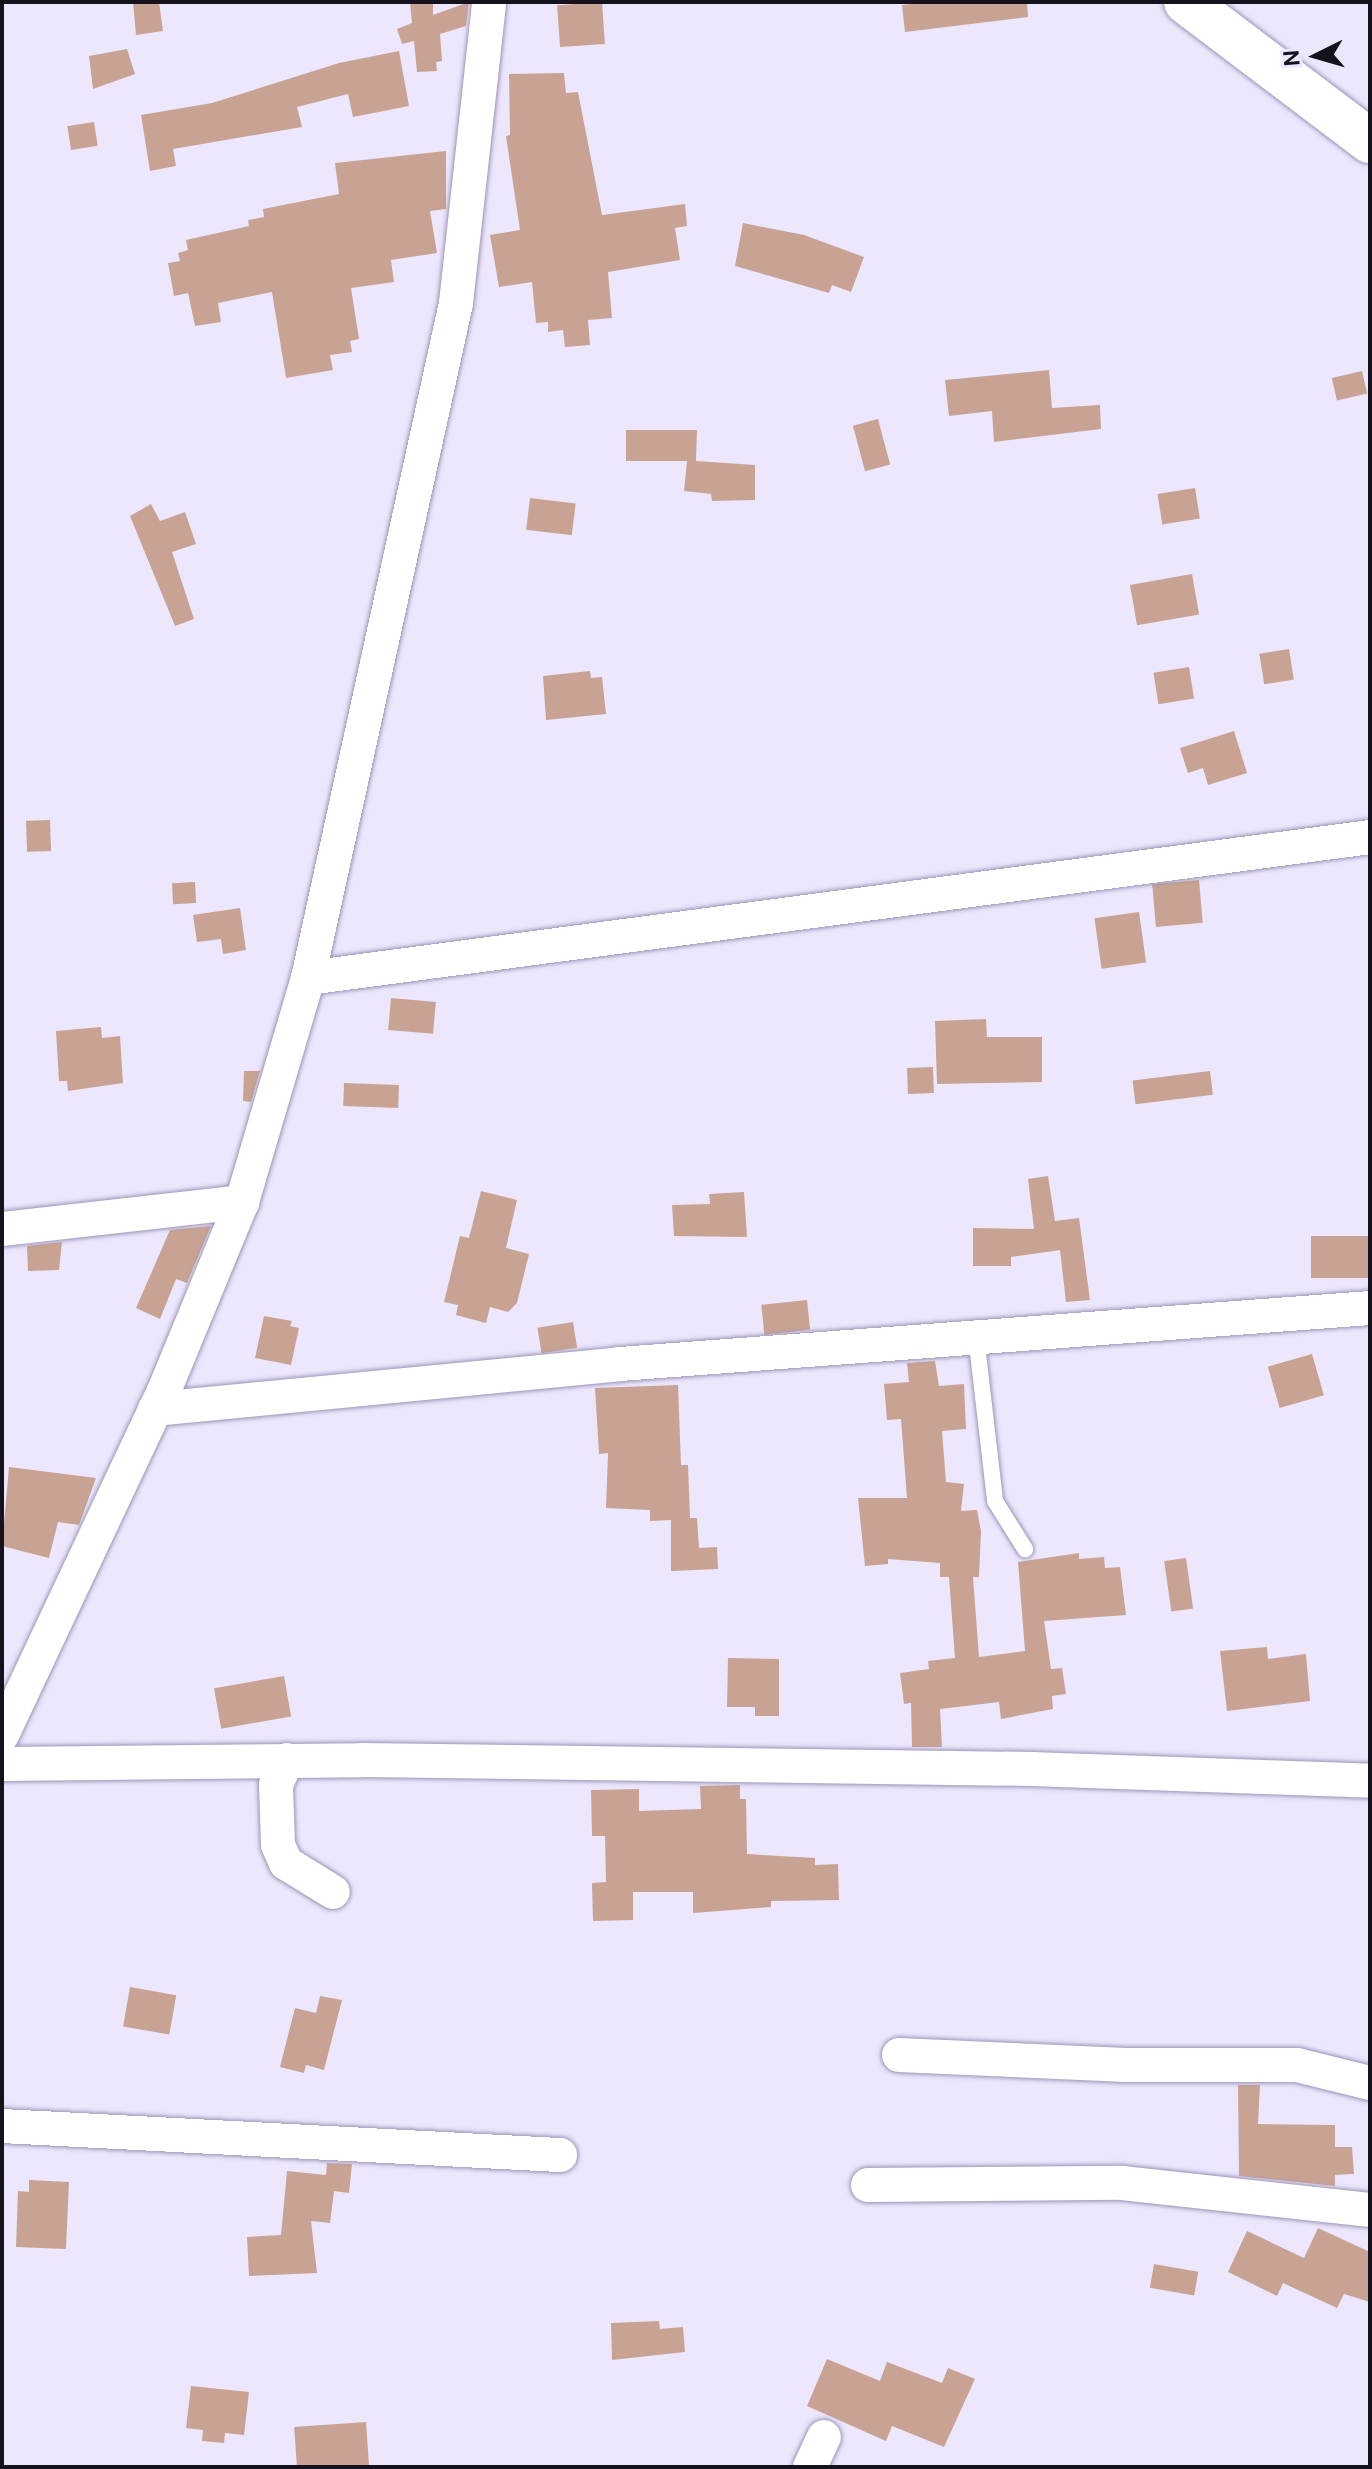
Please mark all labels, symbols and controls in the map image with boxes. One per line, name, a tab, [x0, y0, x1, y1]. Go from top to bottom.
north arrow	[1276, 16, 1356, 96]
text: N	[1276, 49, 1307, 67]

